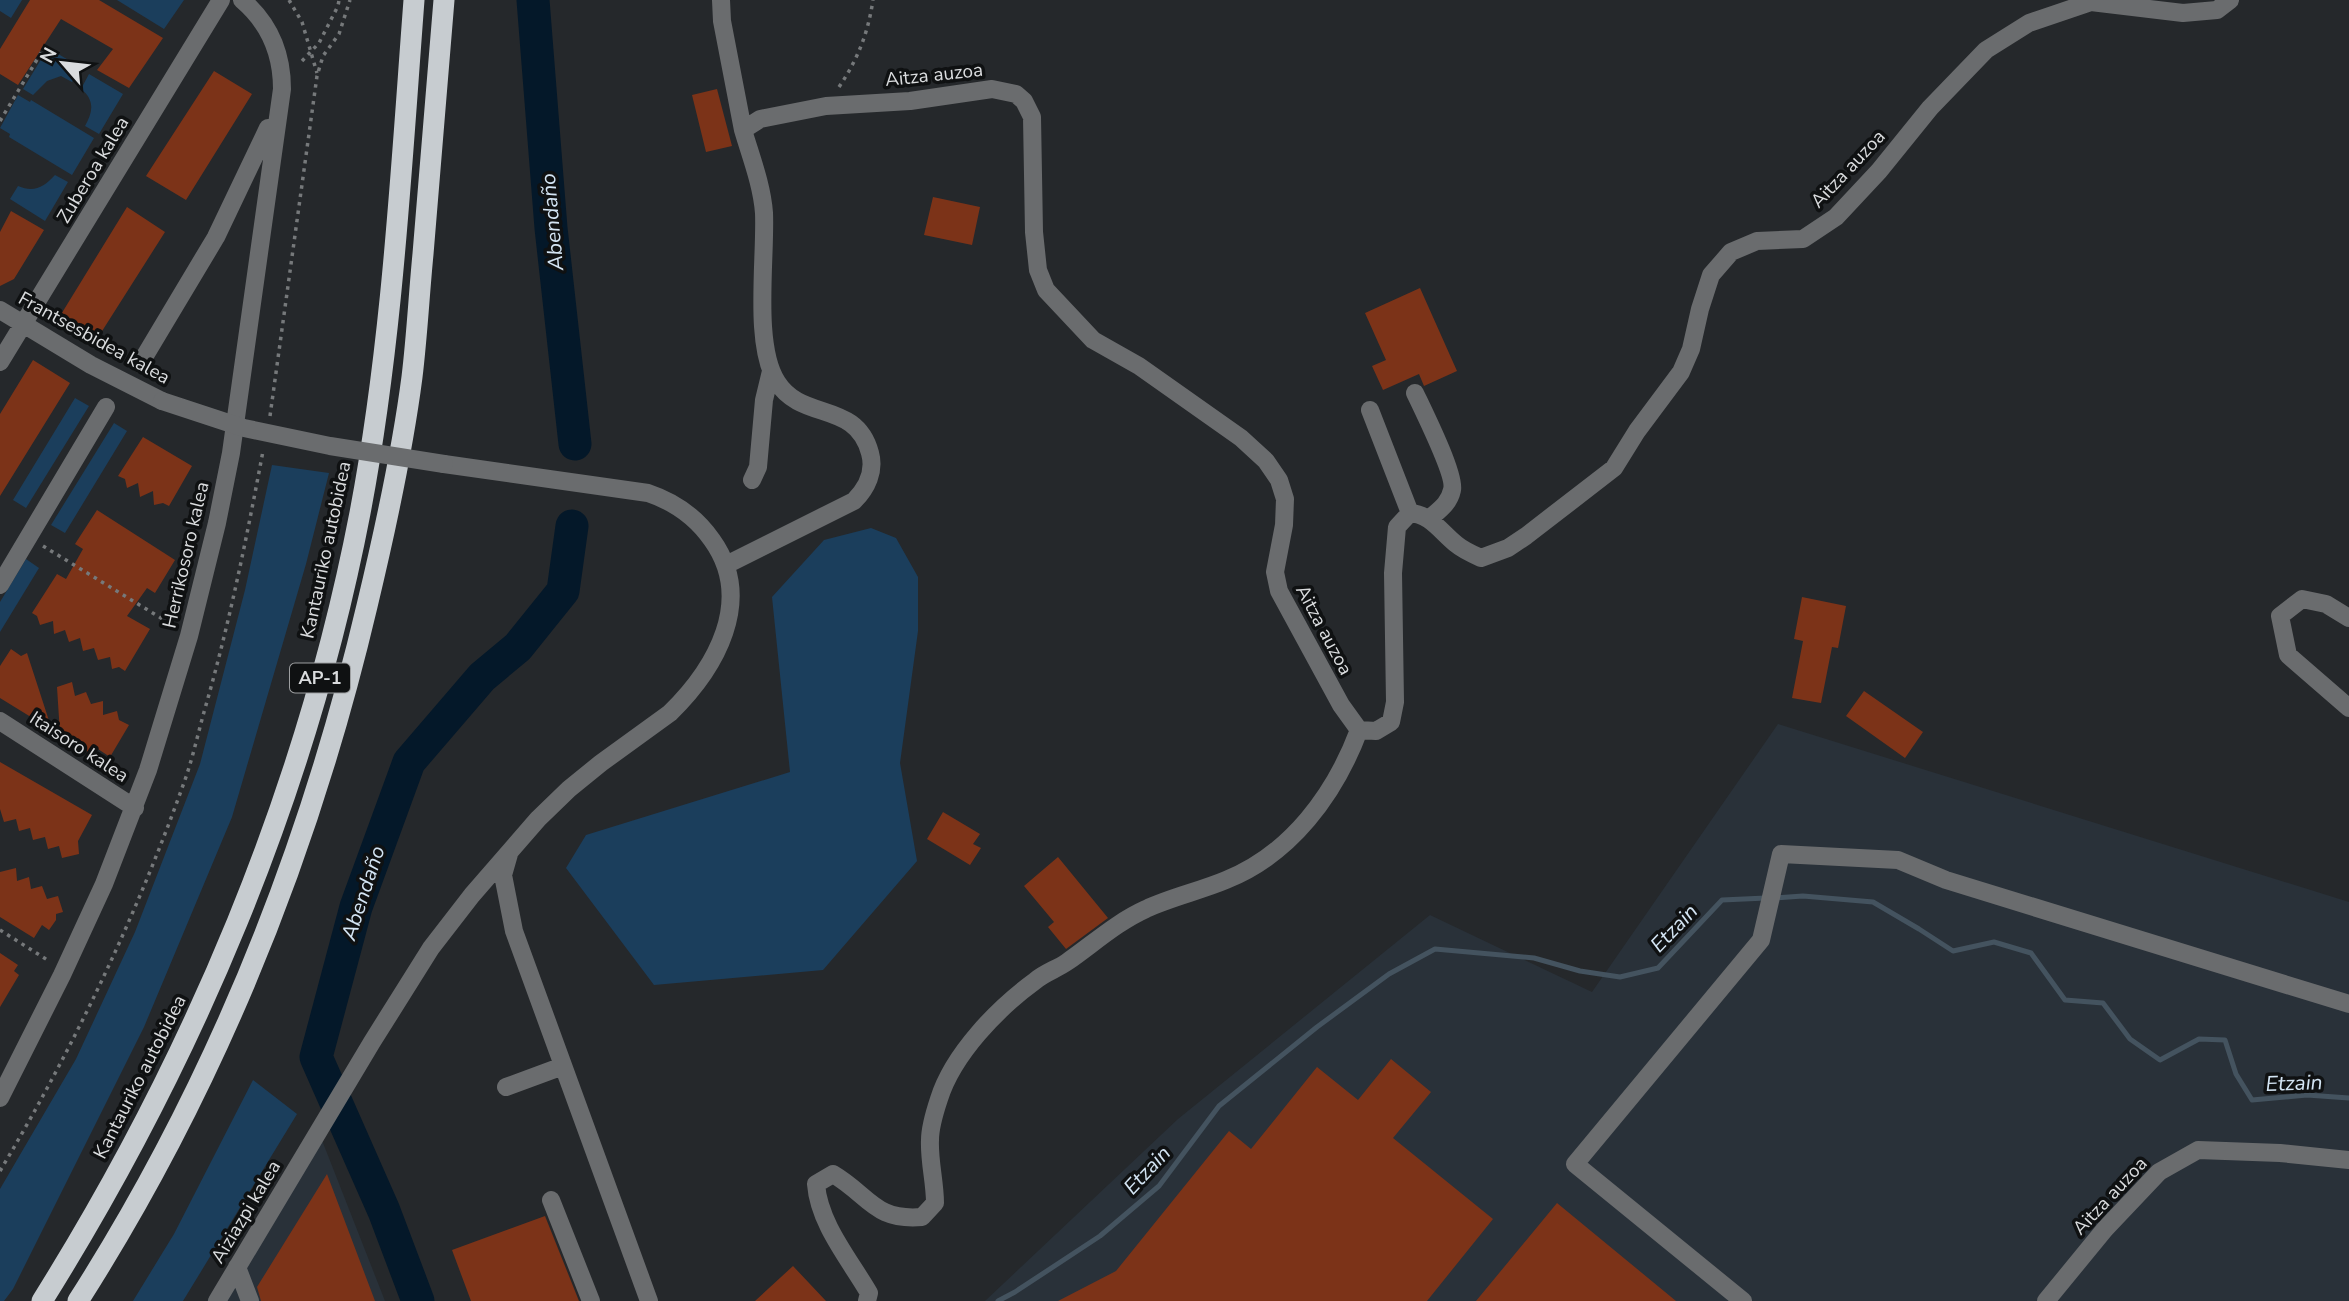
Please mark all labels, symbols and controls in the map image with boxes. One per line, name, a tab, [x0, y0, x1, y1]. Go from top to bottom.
north arrow	[28, 28, 98, 98]
text: N	[34, 43, 64, 68]
street label: Aitza auzoa	[884, 57, 984, 93]
street label: Zuberoa kalea	[51, 112, 135, 228]
street label: Aitza auzoa	[1805, 124, 1891, 214]
water label: Abendaño	[534, 172, 570, 273]
street label: Frantsesbidea kalea	[14, 286, 174, 390]
street label: Kantauriko autobidea	[295, 459, 357, 641]
street label: Herrikosoro kalea	[157, 479, 215, 631]
street label: Aitza auzoa	[1289, 580, 1359, 680]
road number: AP-1	[290, 664, 350, 692]
street label: Itaisoro kalea	[25, 705, 133, 789]
water label: Abendaño	[334, 842, 391, 945]
water label: Etzain	[1644, 898, 1704, 958]
street label: Kantauriko autobidea	[87, 991, 193, 1163]
water label: Etzain	[2265, 1068, 2323, 1098]
water label: Etzain	[1117, 1140, 1177, 1200]
street label: Aitza auzoa	[2067, 1151, 2153, 1241]
street label: Aiziazpi kalea	[205, 1156, 287, 1268]

